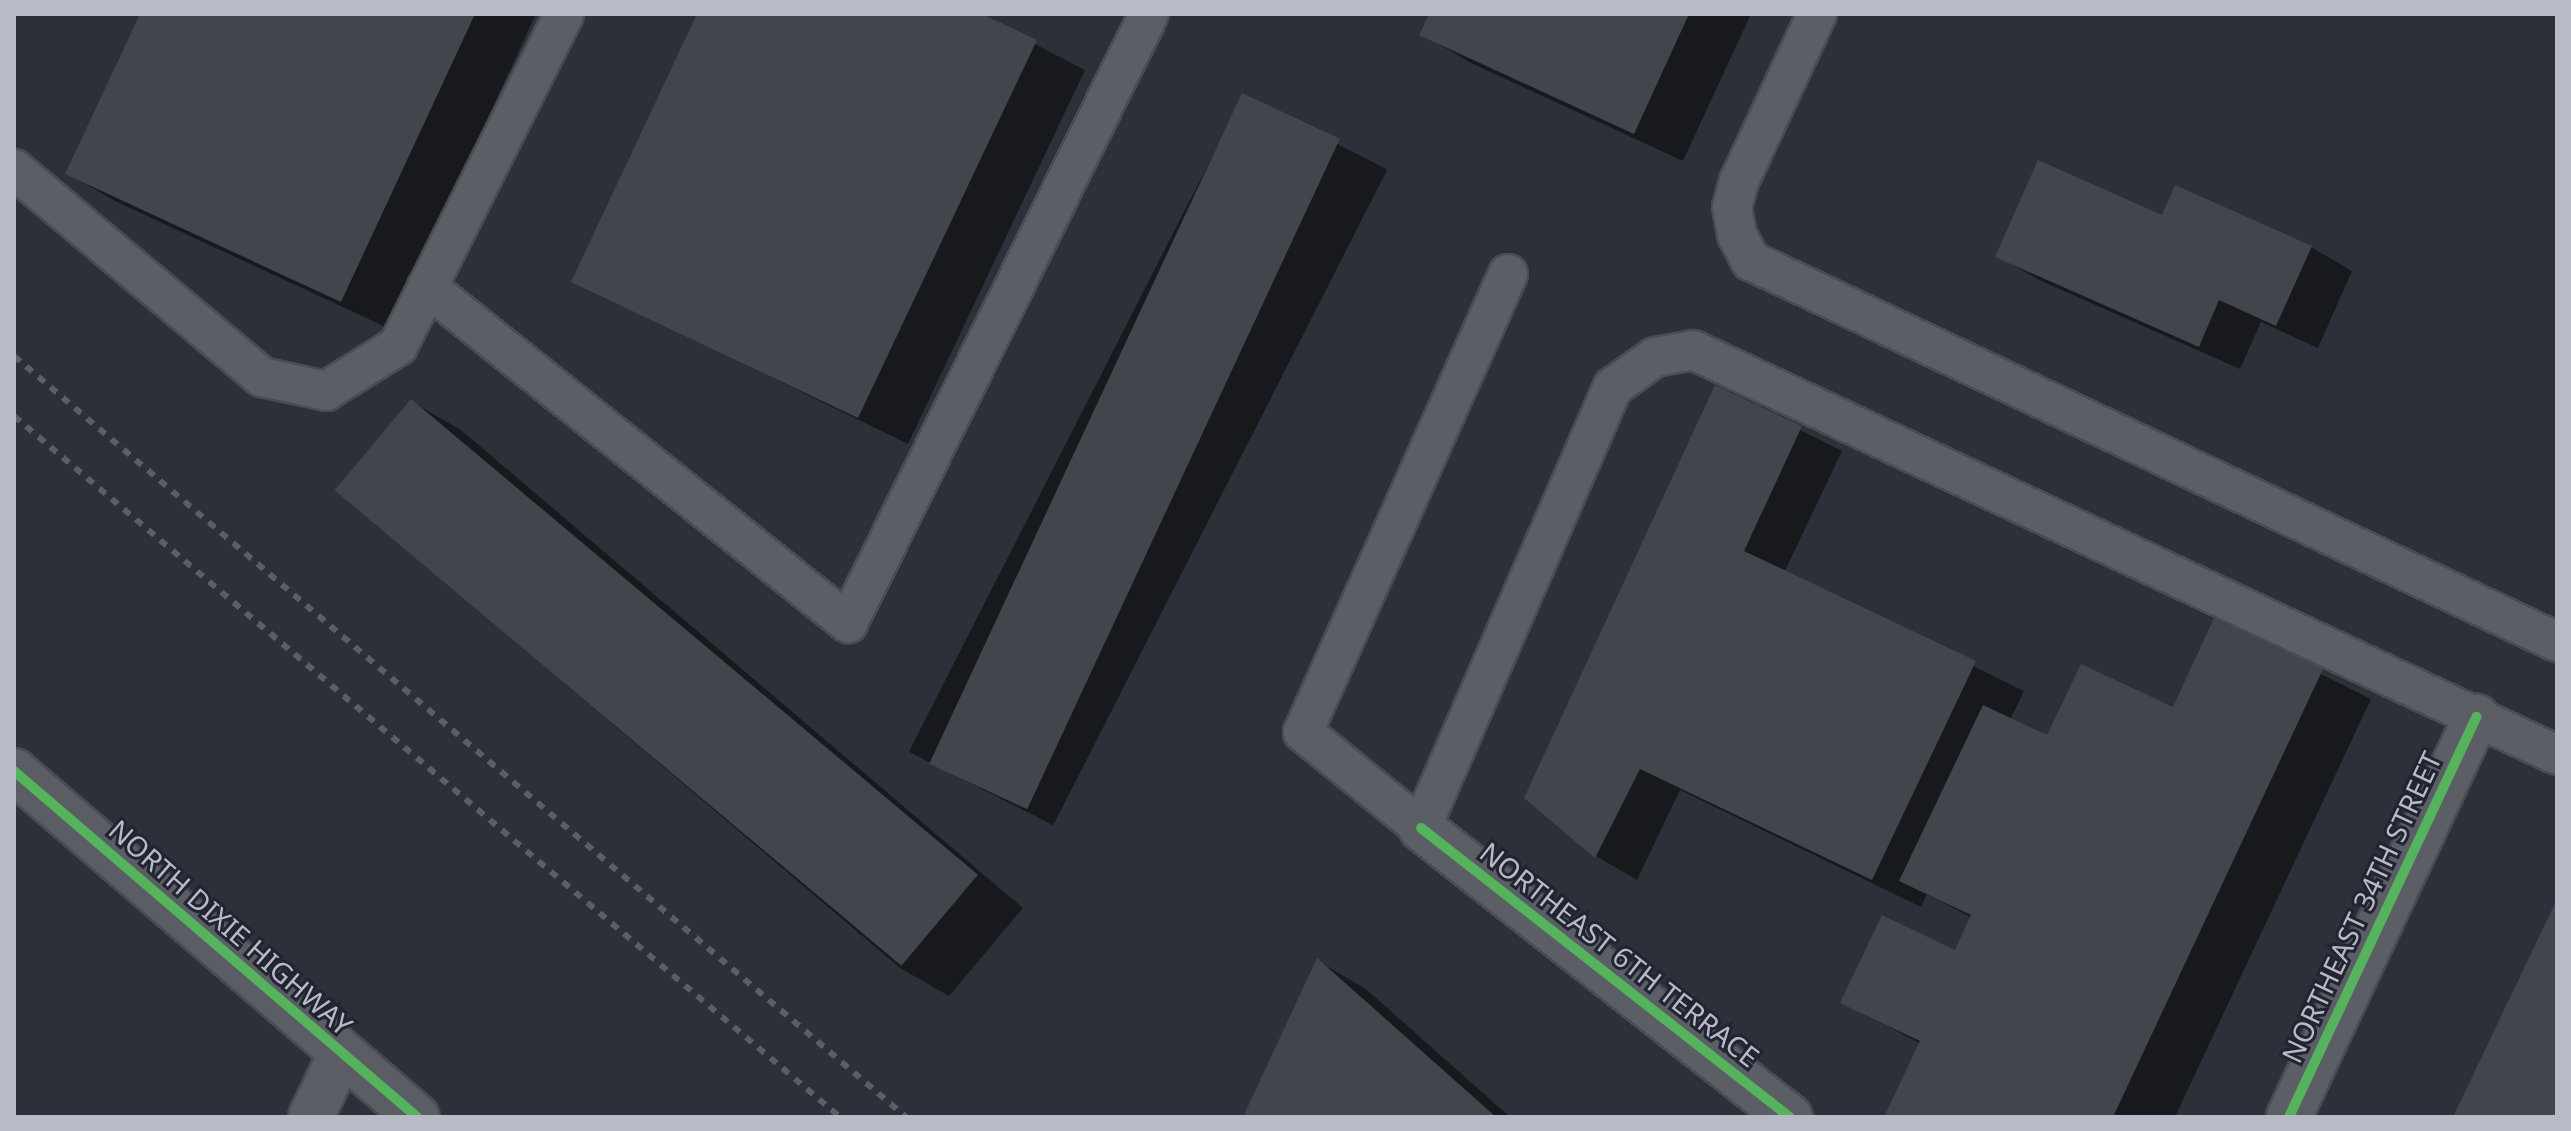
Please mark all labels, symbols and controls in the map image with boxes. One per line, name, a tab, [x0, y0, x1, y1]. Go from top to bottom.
street label: NORTHEAST 34TH STREET	[2274, 746, 2448, 1068]
street label: NORTH DIXIE HIGHWAY	[103, 812, 359, 1042]
street label: NORTHEAST 6TH TERRACE	[1474, 835, 1766, 1073]

